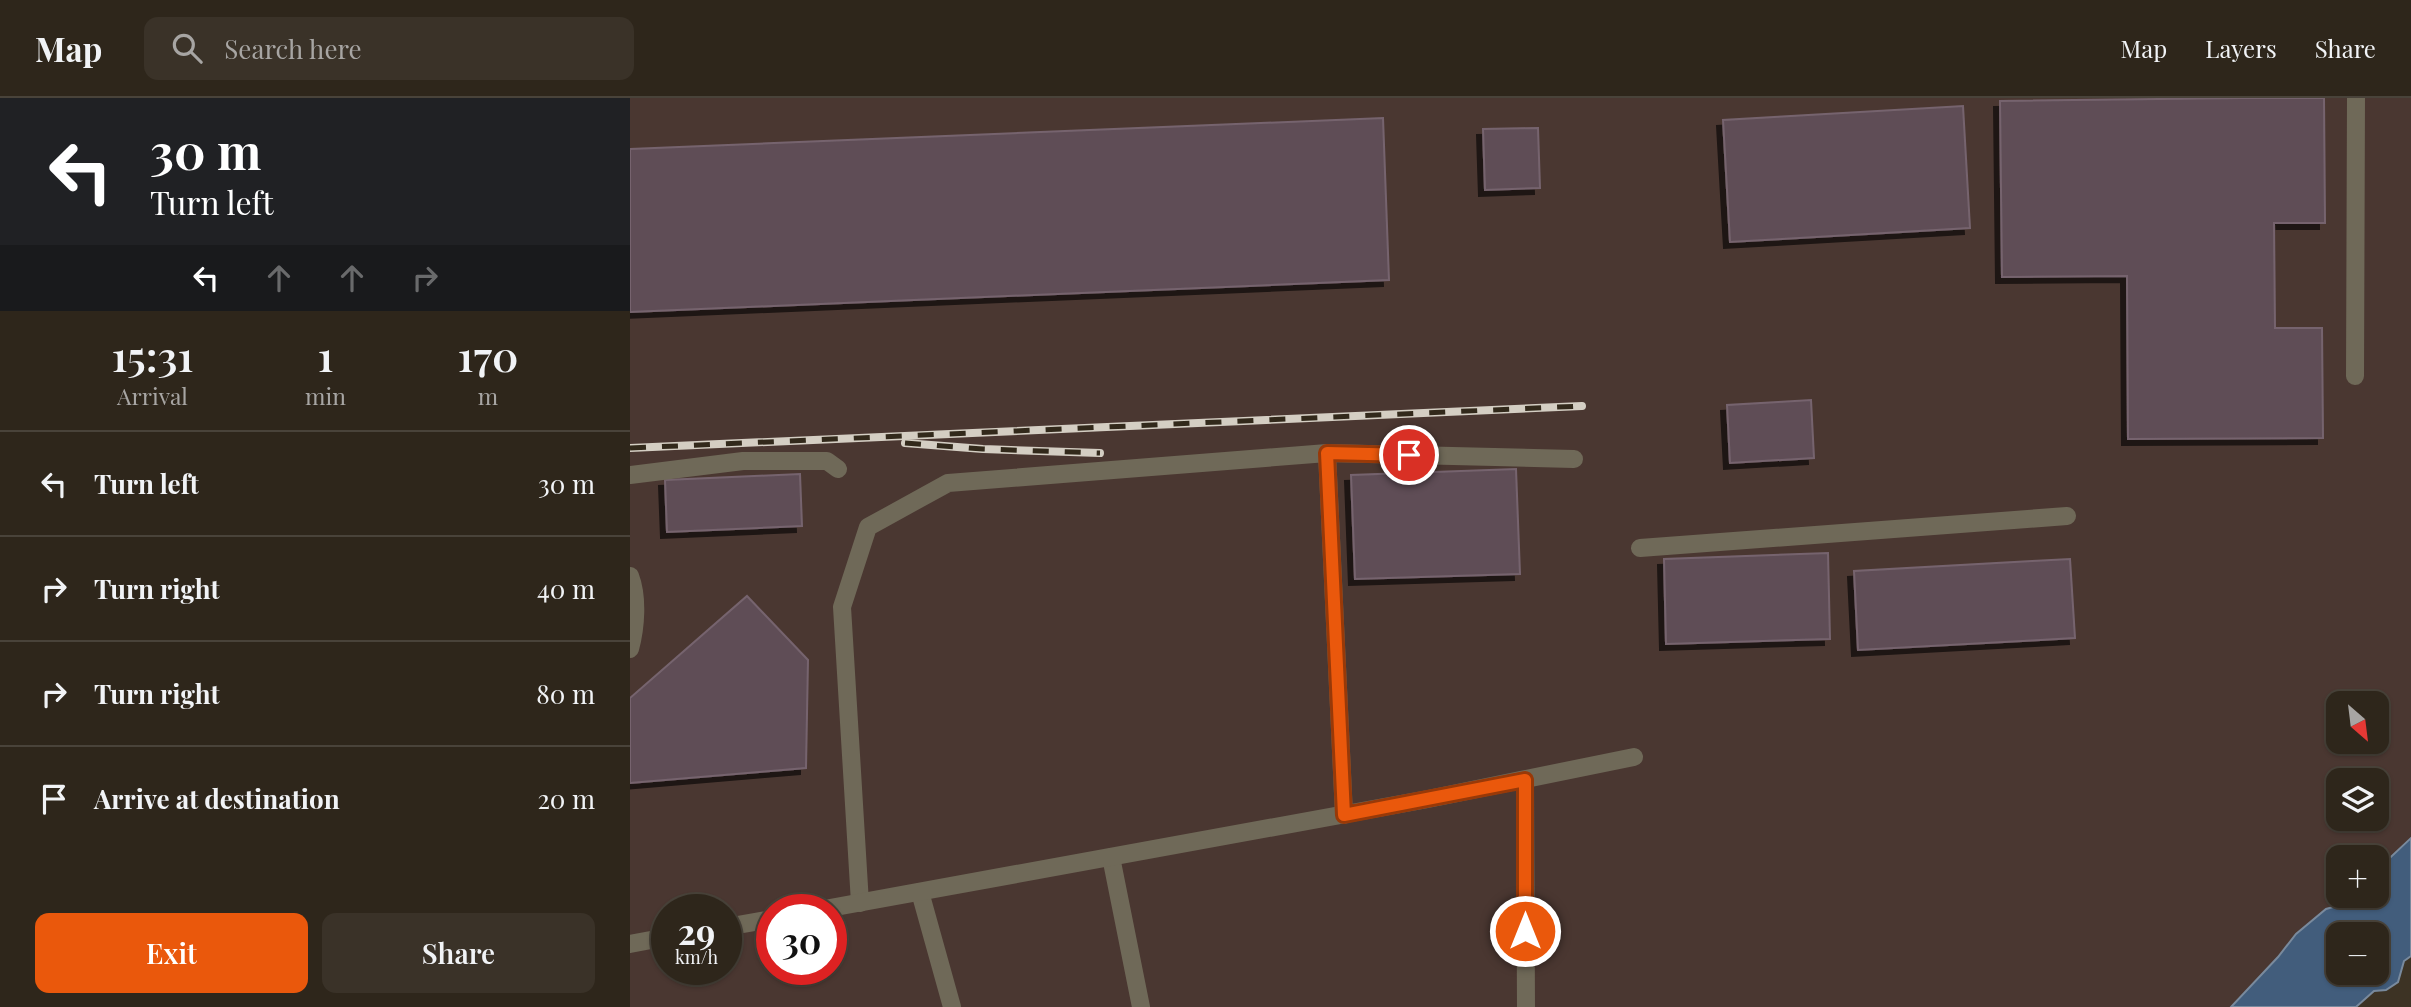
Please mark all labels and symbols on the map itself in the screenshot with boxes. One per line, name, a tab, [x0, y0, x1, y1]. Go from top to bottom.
pin	[1379, 425, 1439, 485]
north arrow	[2326, 691, 2389, 754]
speed limit sign: 30	[756, 894, 847, 985]
position arrow	[1488, 894, 1562, 968]

